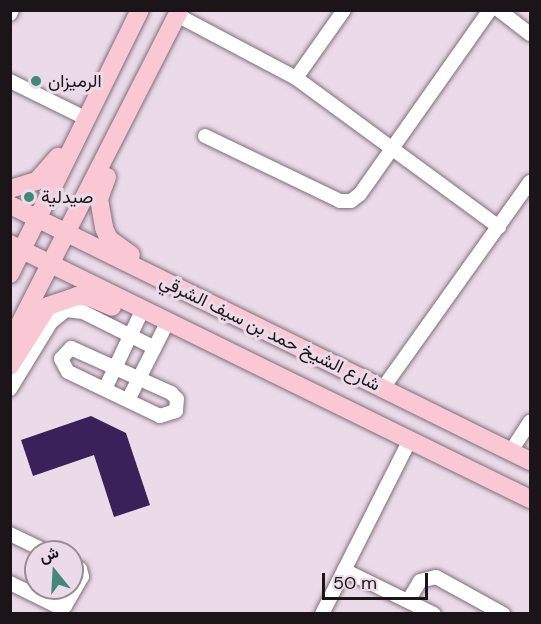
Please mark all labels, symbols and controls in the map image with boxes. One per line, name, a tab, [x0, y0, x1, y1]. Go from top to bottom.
place label: الرميزان	[48, 70, 102, 92]
marker: الرميزان	[29, 74, 43, 88]
place label: صيدلية	[41, 186, 93, 208]
marker: صيدلية	[22, 190, 36, 204]
street label: شارع الشيخ حمد بن سيف الشرقي	[156, 270, 384, 396]
north arrow	[24, 540, 84, 600]
text: ش	[37, 541, 61, 567]
scale bar	[325, 561, 432, 599]
text: 50 m	[333, 571, 377, 595]

